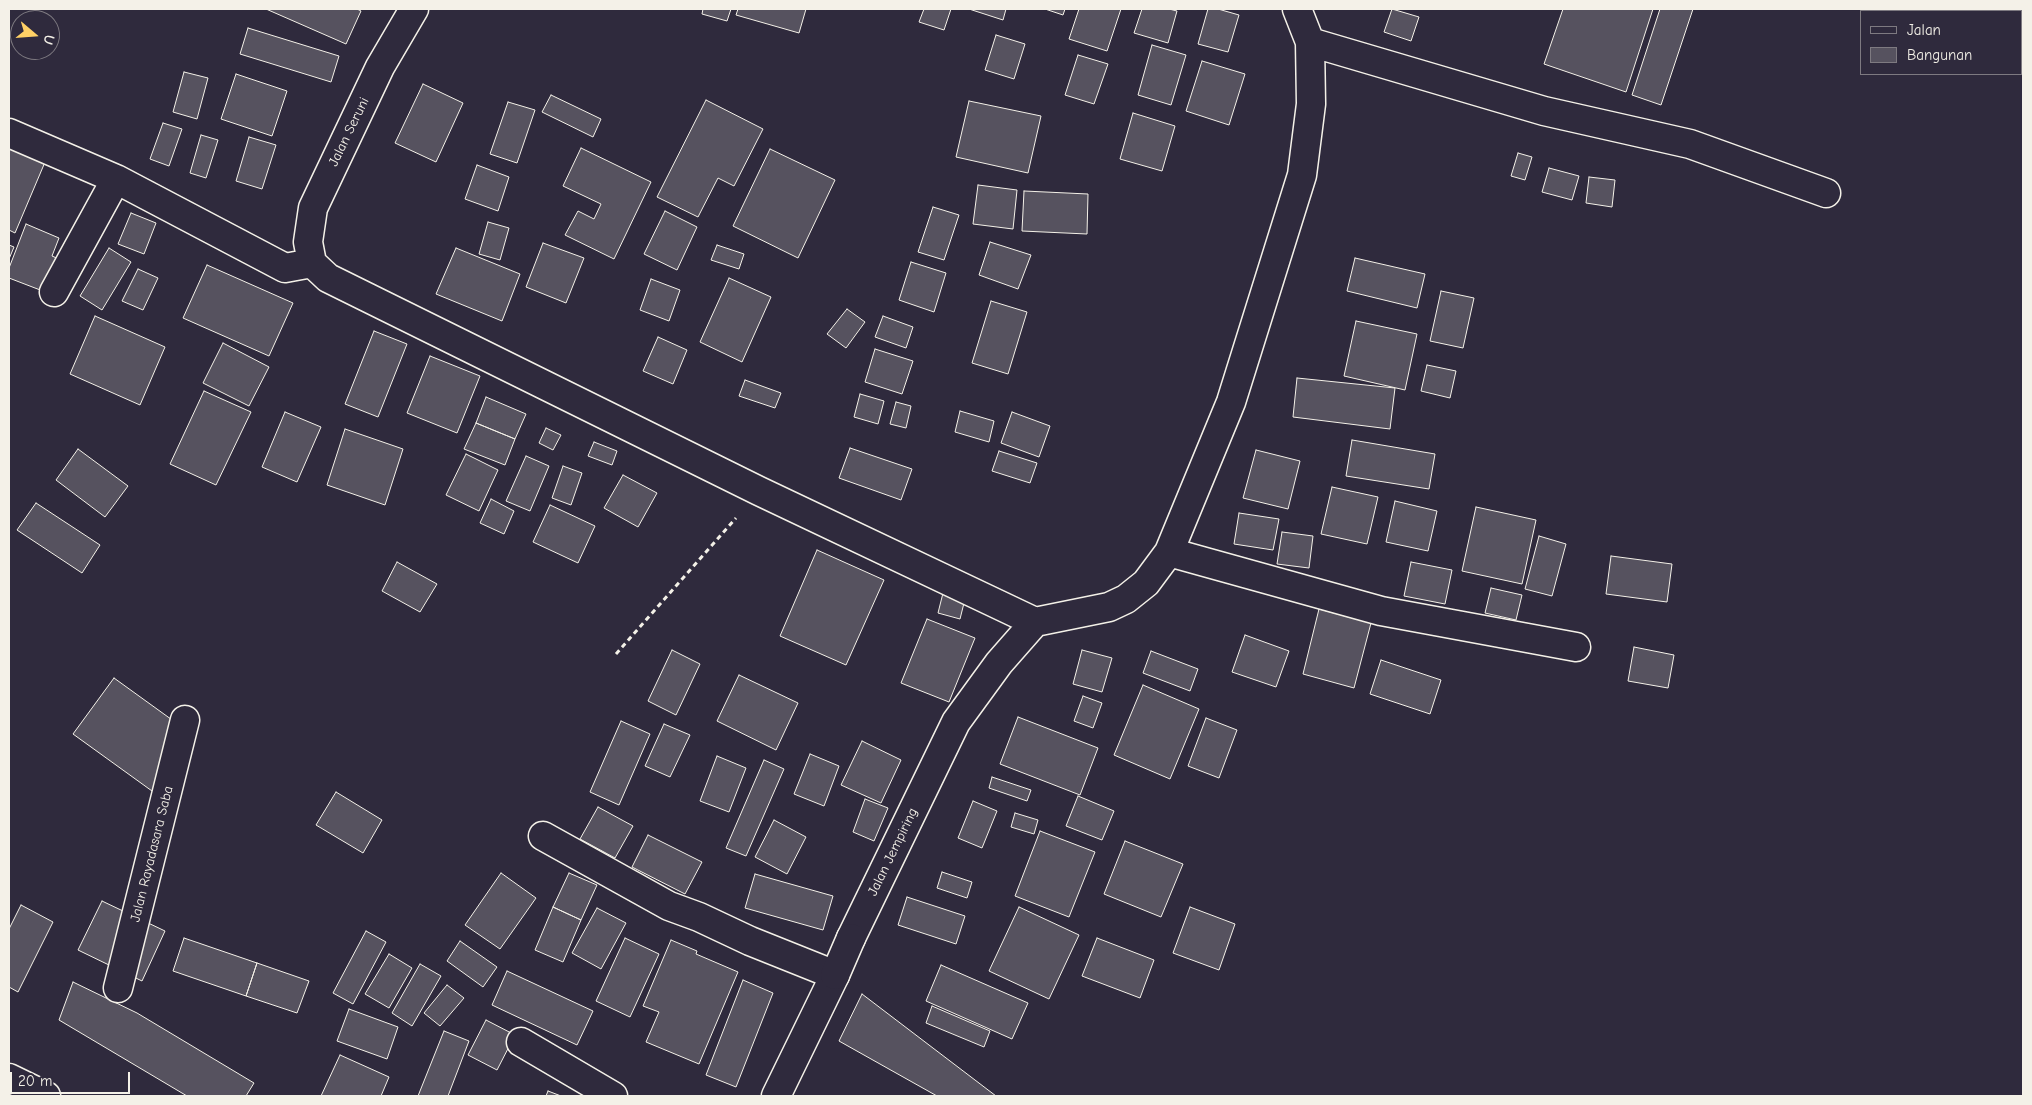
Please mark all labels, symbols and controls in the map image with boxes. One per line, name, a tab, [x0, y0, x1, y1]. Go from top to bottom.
north arrow	[10, 10, 60, 60]
legend	[1860, 10, 2022, 75]
text: Jalan	[1907, 21, 1941, 39]
text: U	[39, 32, 58, 47]
text: Bangunan	[1907, 46, 1972, 64]
street label: Jalan Seruni	[325, 95, 373, 169]
street label: Jalan Rayadasara Saba	[127, 784, 177, 924]
street label: Jalan Jempiring	[864, 805, 922, 899]
scale bar	[12, 1062, 132, 1094]
text: 20 m	[18, 1072, 52, 1090]

